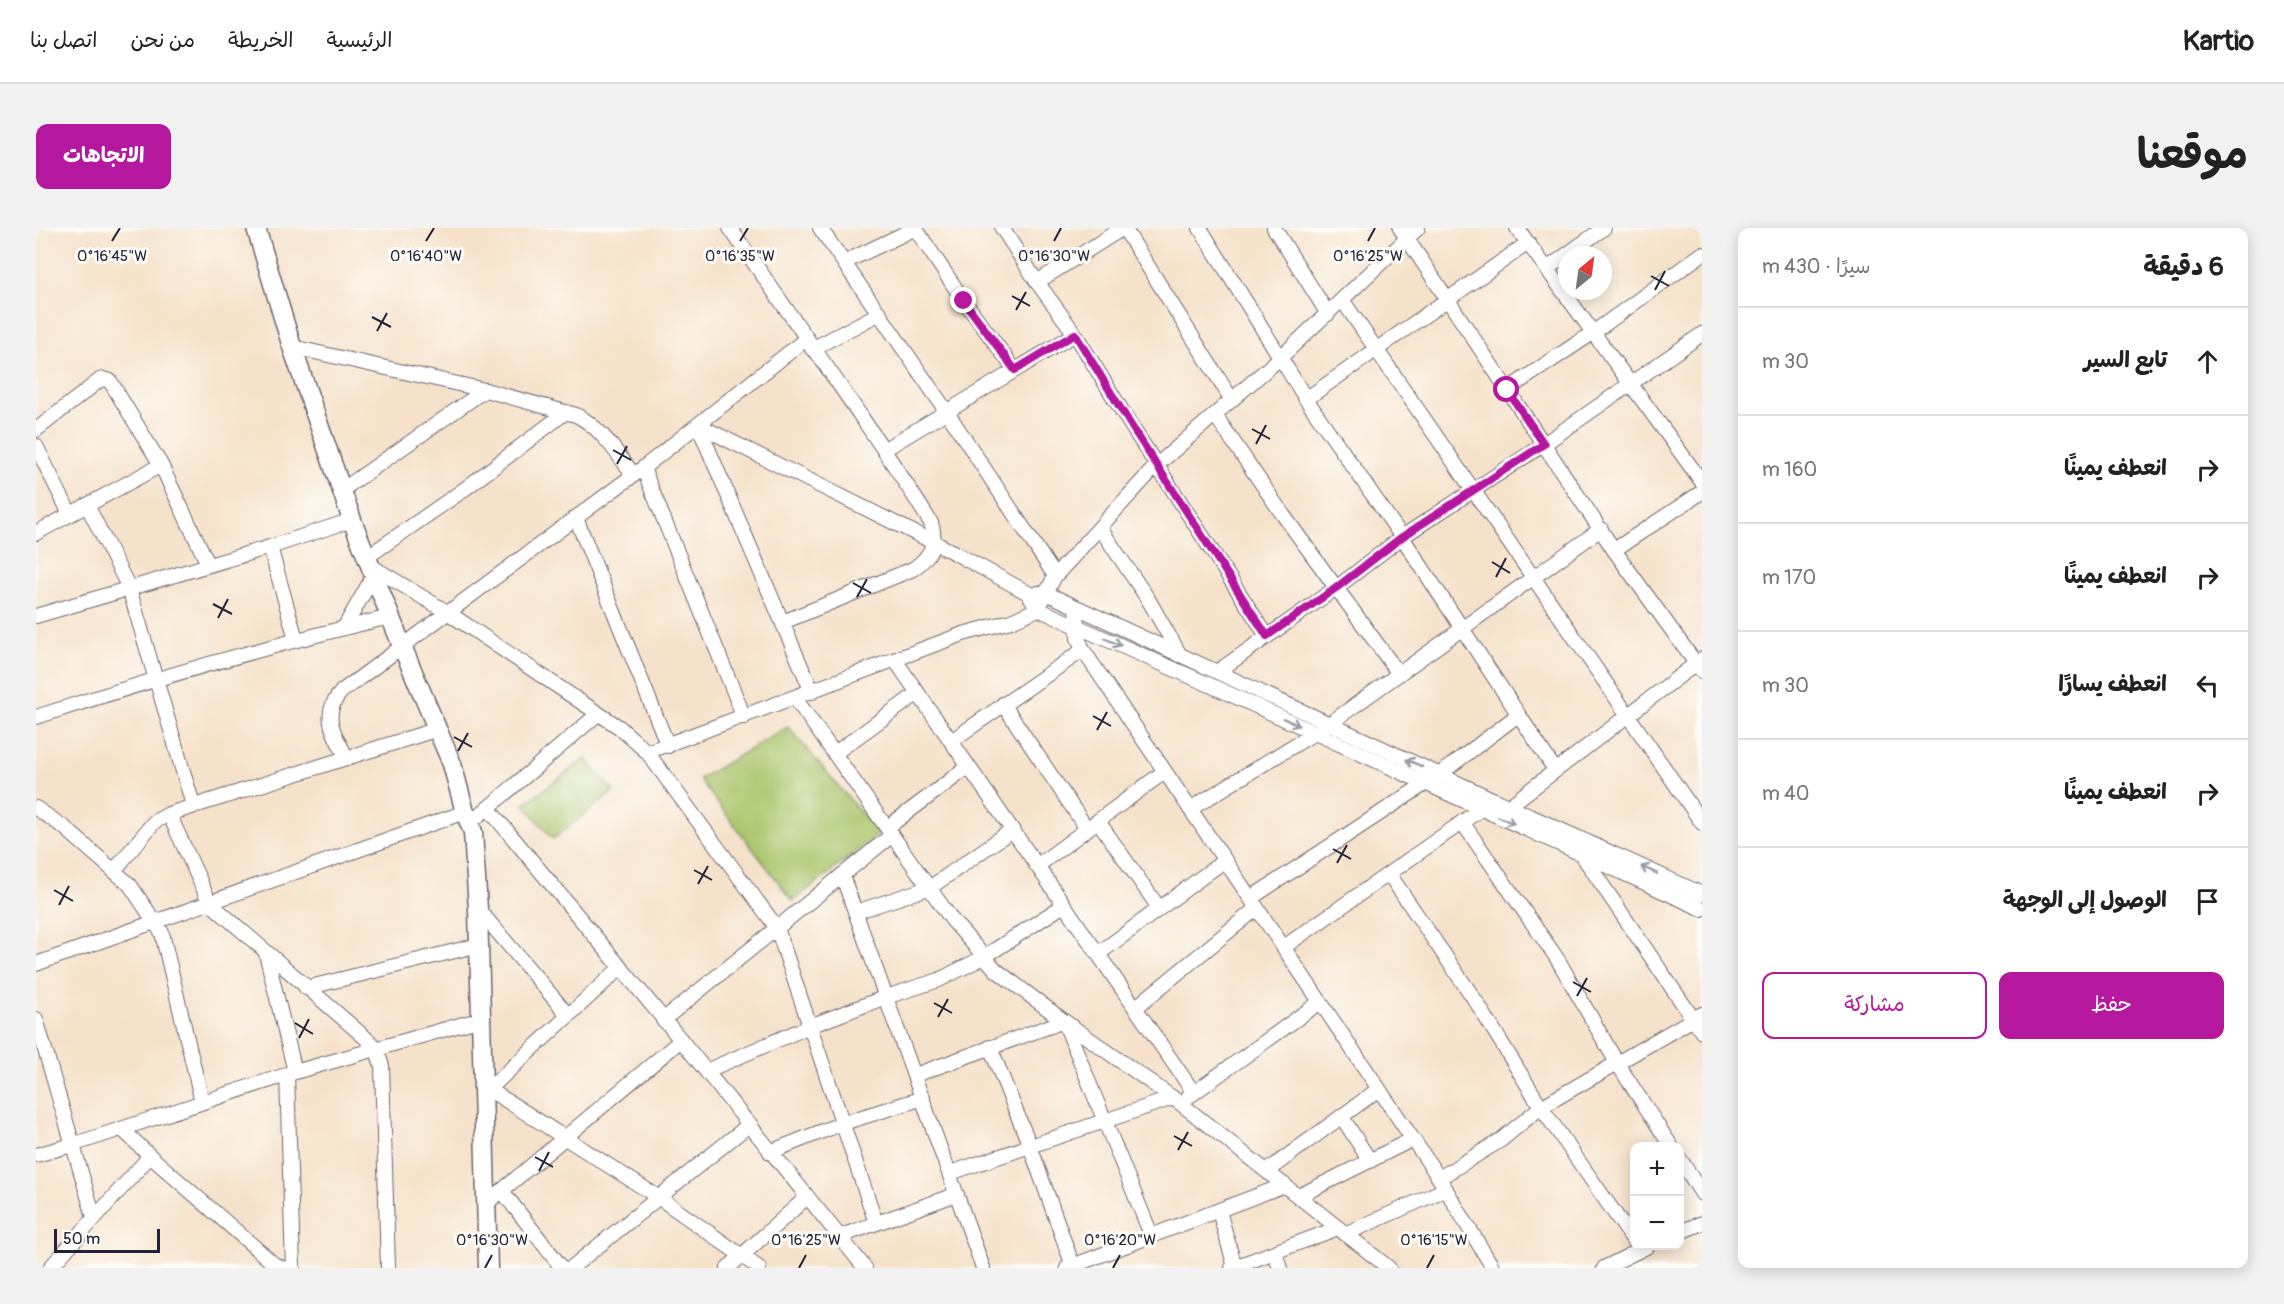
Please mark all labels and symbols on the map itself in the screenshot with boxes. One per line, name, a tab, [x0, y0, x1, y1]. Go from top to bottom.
north arrow	[1558, 246, 1612, 300]
text: 0°16'45"W	[77, 247, 147, 266]
text: 0°16'40"W	[390, 247, 462, 266]
text: 0°16'35"W	[705, 247, 775, 266]
text: 0°16'30"W	[1018, 247, 1090, 266]
text: 0°16'25"W	[1333, 247, 1403, 266]
route end	[950, 287, 976, 313]
route start	[1493, 376, 1519, 402]
one-way arrow	[1103, 637, 1121, 648]
one-way arrow	[1281, 716, 1299, 728]
one-way arrow	[1405, 756, 1423, 768]
one-way arrow	[1497, 815, 1515, 827]
one-way arrow	[1640, 863, 1658, 875]
scale bar	[54, 1226, 160, 1254]
text: 0°16'30"W	[456, 1231, 528, 1250]
text: 0°16'25"W	[771, 1231, 841, 1250]
text: 0°16'20"W	[1084, 1231, 1156, 1250]
text: 0°16'15"W	[1400, 1231, 1468, 1250]

